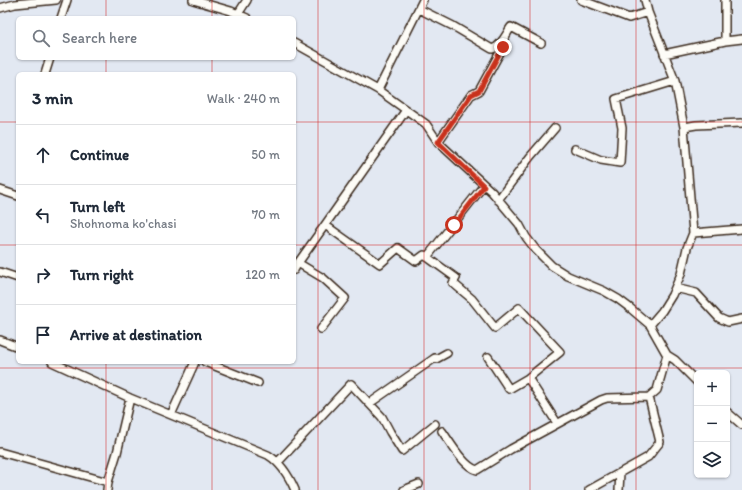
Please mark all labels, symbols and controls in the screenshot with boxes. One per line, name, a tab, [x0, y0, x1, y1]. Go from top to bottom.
search box	[16, 16, 296, 60]
icon: search	[30, 27, 52, 49]
text: Search here	[62, 29, 137, 47]
route end	[494, 38, 512, 56]
text: 3 min	[32, 88, 73, 108]
text: Walk · 240 m	[207, 91, 280, 106]
icon: ahead	[32, 144, 54, 166]
text: Continue	[70, 146, 129, 164]
text: 50 m	[251, 147, 280, 162]
text: Turn left	[70, 198, 125, 216]
icon: left	[32, 204, 54, 226]
text: 70 m	[252, 207, 280, 222]
text: Shohnoma ko'chasi	[70, 216, 176, 231]
route start	[445, 216, 463, 234]
icon: right	[32, 264, 54, 286]
text: Turn right	[70, 266, 134, 284]
text: 120 m	[245, 267, 280, 282]
icon: arrive	[32, 324, 54, 346]
text: Arrive at destination	[70, 326, 202, 344]
map controls	[694, 370, 730, 478]
button: +	[694, 370, 730, 406]
button: −	[694, 406, 730, 442]
button: layers	[694, 442, 730, 478]

